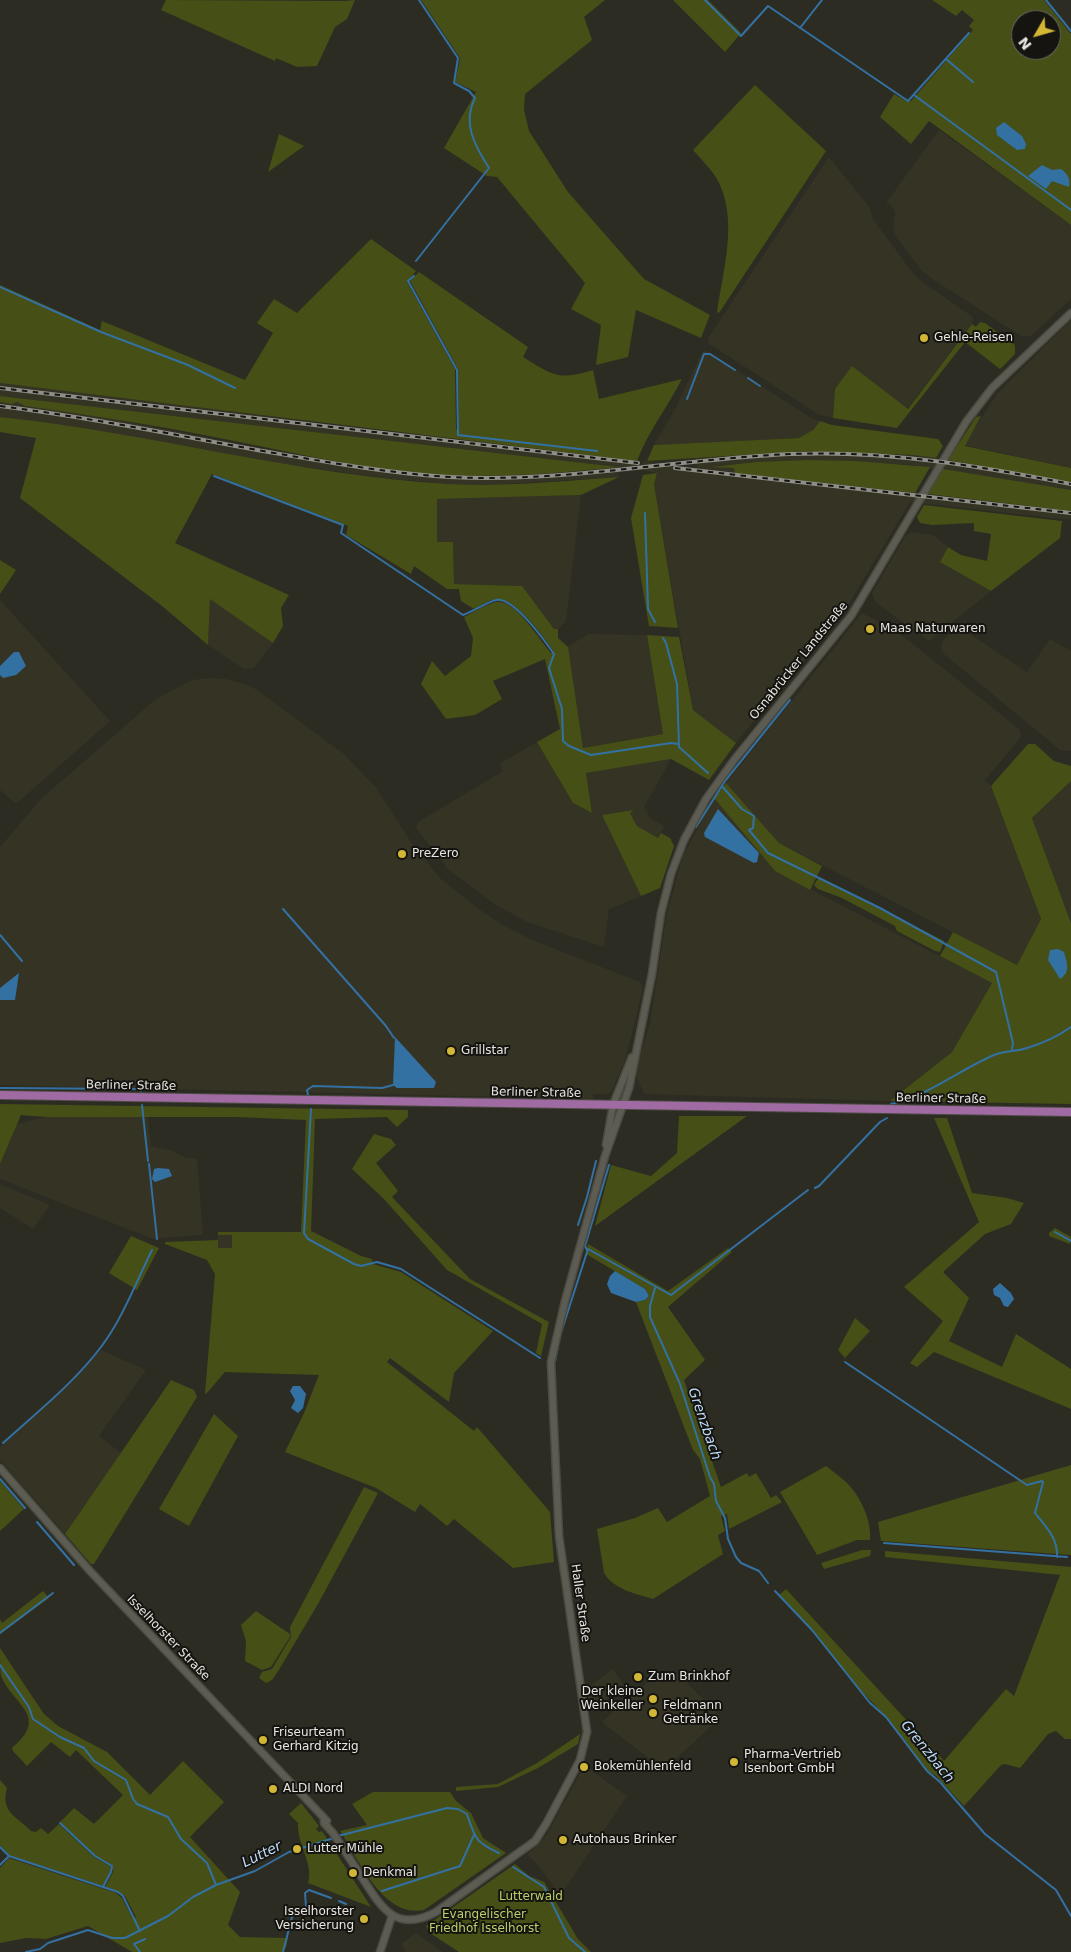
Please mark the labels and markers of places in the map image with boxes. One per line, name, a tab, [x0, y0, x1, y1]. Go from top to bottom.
place label: Gehle-Reisen	[934, 331, 1013, 345]
marker: Gehle-Reisen	[918, 332, 930, 344]
place label: Maas Naturwaren	[880, 622, 986, 636]
marker: Maas Naturwaren	[864, 623, 876, 635]
place label: PreZero	[412, 847, 459, 861]
marker: PreZero	[396, 848, 408, 860]
place label: Grillstar	[461, 1044, 508, 1058]
marker: Grillstar	[445, 1045, 457, 1057]
place label: Zum Brinkhof	[648, 1670, 730, 1684]
marker: Zum Brinkhof	[632, 1671, 644, 1683]
place label: Der kleine Weinkeller	[581, 1685, 643, 1713]
marker: Der kleine Weinkeller	[647, 1693, 659, 1705]
place label: Feldmann Getränke	[663, 1699, 722, 1727]
marker: Feldmann Getränke	[647, 1707, 659, 1719]
place label: Friseurteam Gerhard Kitzig	[273, 1726, 359, 1754]
marker: Friseurteam Gerhard Kitzig	[257, 1734, 269, 1746]
place label: Pharma-Vertrieb Isenbort GmbH	[744, 1748, 841, 1776]
marker: Pharma-Vertrieb Isenbort GmbH	[728, 1756, 740, 1768]
place label: Bokemühlenfeld	[594, 1760, 691, 1774]
marker: Bokemühlenfeld	[578, 1761, 590, 1773]
place label: ALDI Nord	[283, 1782, 343, 1796]
marker: ALDI Nord	[267, 1783, 279, 1795]
place label: Autohaus Brinker	[573, 1833, 676, 1847]
marker: Autohaus Brinker	[557, 1834, 569, 1846]
place label: Lutter Mühle	[307, 1842, 383, 1856]
marker: Lutter Mühle	[291, 1843, 303, 1855]
place label: Denkmal	[363, 1866, 417, 1880]
marker: Denkmal	[347, 1867, 359, 1879]
place label: Isselhorster Versicherung	[275, 1905, 354, 1933]
marker: Isselhorster Versicherung	[358, 1913, 370, 1925]

